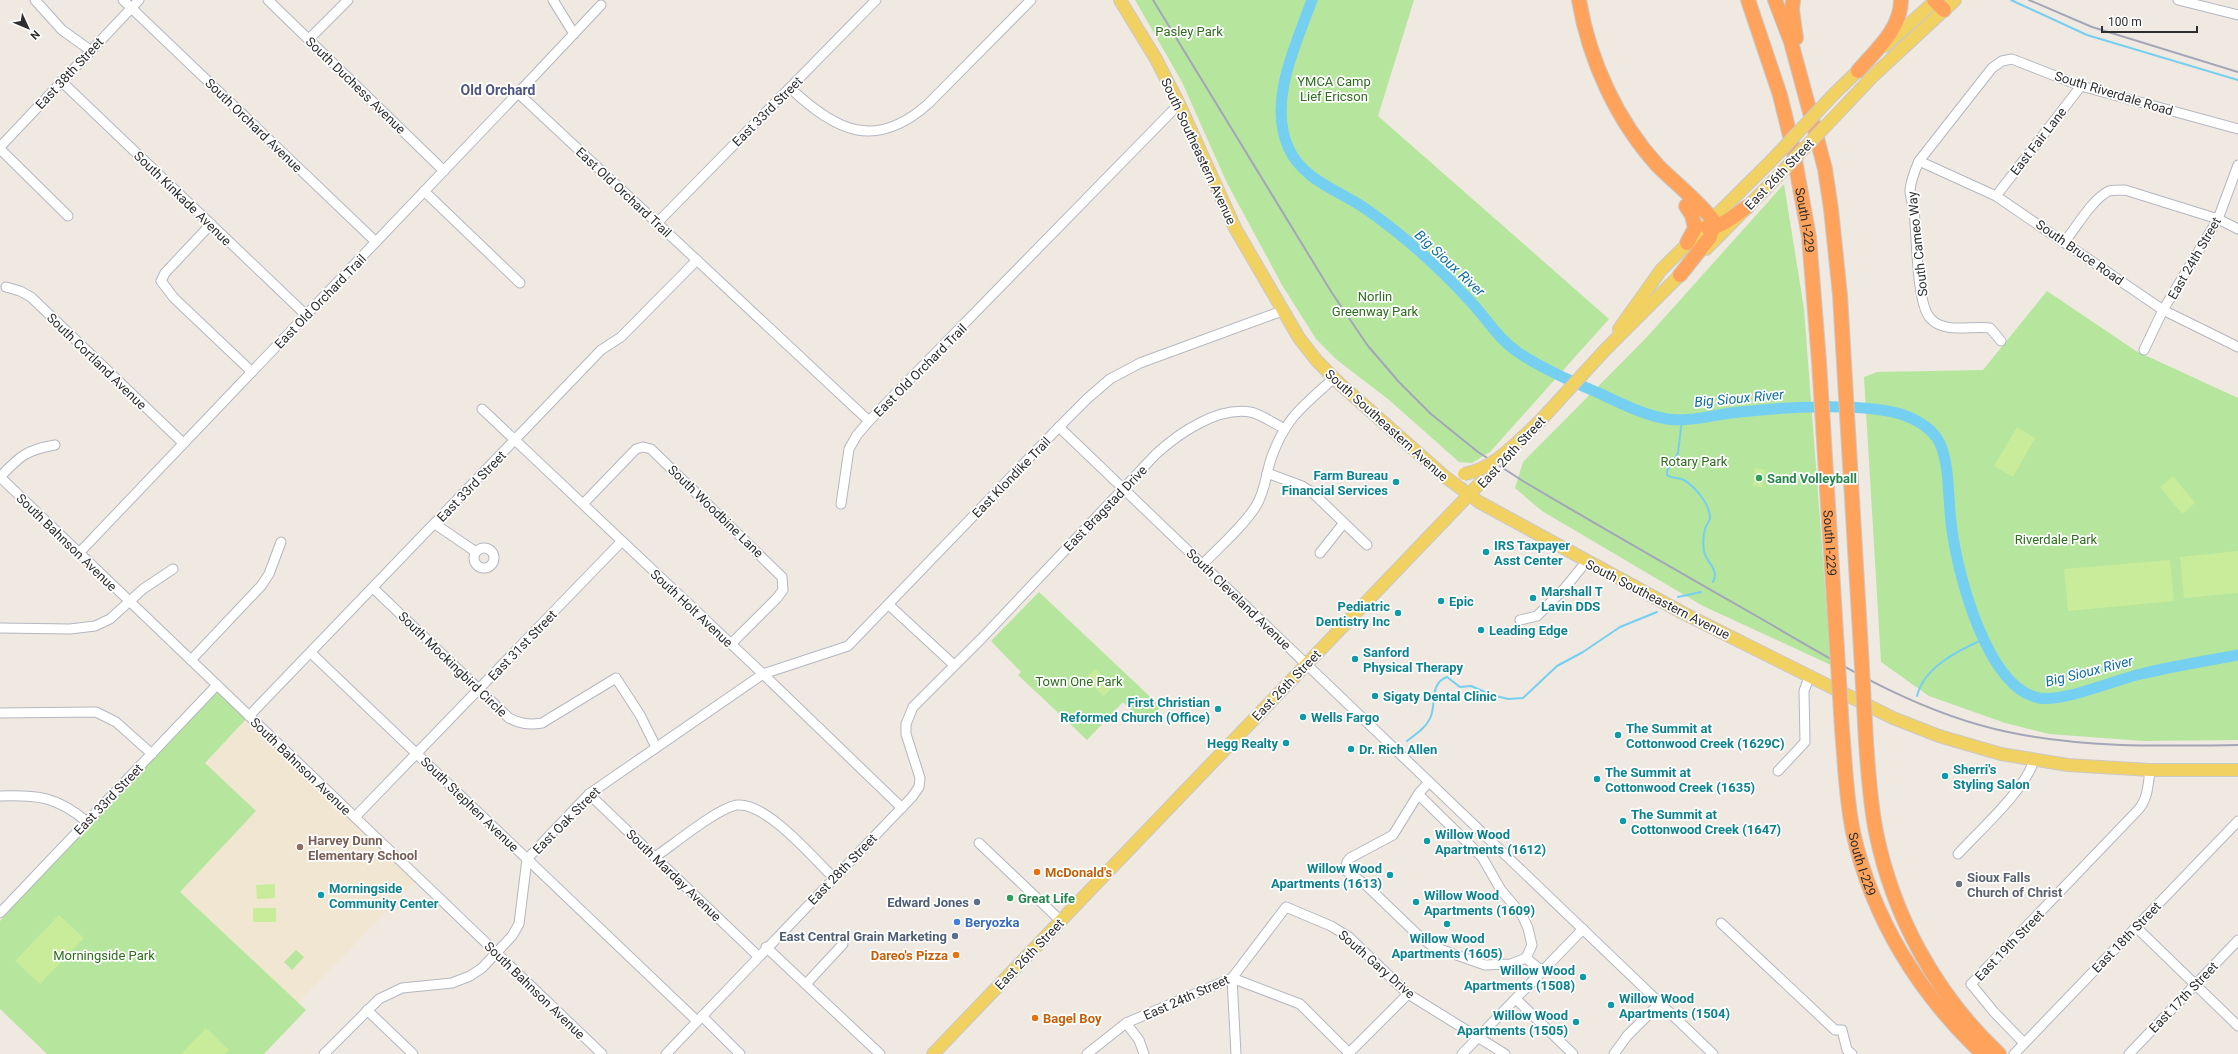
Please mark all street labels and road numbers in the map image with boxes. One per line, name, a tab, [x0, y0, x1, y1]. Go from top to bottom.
street label: South Duchess Avenue	[303, 34, 409, 137]
street label: East 38th Street	[32, 35, 106, 112]
street label: South Riverdale Road	[2053, 68, 2175, 119]
street label: East 33rd Street	[729, 73, 805, 149]
street label: South Orchard Avenue	[202, 75, 305, 175]
street label: South Southeastern Avenue	[1158, 76, 1239, 227]
street label: East Fair Lane	[2007, 104, 2069, 178]
street label: East 26th Street	[1742, 136, 1817, 213]
street label: East Old Orchard Trail	[573, 144, 674, 240]
street label: South Kinkade Avenue	[131, 148, 234, 249]
street label: South I-229	[1792, 186, 1817, 253]
street label: South Cameo Way	[1905, 191, 1930, 297]
street label: East 24th Street	[2165, 215, 2224, 302]
street label: South Bruce Road	[2033, 217, 2126, 288]
street label: East Old Orchard Trail	[272, 251, 369, 352]
street label: South Cortland Avenue	[44, 310, 150, 413]
street label: East Old Orchard Trail	[871, 321, 970, 420]
street label: South Southeastern Avenue	[1322, 366, 1451, 484]
street label: East 26th Street	[1474, 414, 1548, 491]
street label: East Klondike Trail	[969, 434, 1054, 521]
street label: East 33rd Street	[434, 448, 509, 525]
street label: South Woodbine Lane	[665, 462, 766, 561]
street label: East Bragstad Drive	[1061, 462, 1150, 554]
street label: South Bahnson Avenue	[13, 491, 120, 594]
street label: South I-229	[1820, 510, 1839, 576]
street label: South Cleveland Avenue	[1183, 546, 1294, 653]
street label: South Southeastern Avenue	[1583, 556, 1732, 642]
street label: South Holt Avenue	[647, 566, 736, 650]
street label: East 31st Street	[485, 607, 560, 684]
street label: South Mockingbird Circle	[395, 609, 510, 720]
street label: East 26th Street	[1249, 647, 1324, 724]
street label: South Bahnson Avenue	[247, 715, 354, 818]
street label: South Stephen Avenue	[418, 754, 522, 855]
street label: East 33rd Street	[71, 761, 146, 838]
street label: East Oak Street	[530, 784, 603, 857]
street label: South Marday Avenue	[623, 826, 724, 925]
street label: East 28th Street	[805, 831, 880, 908]
street label: South I-229	[1845, 831, 1879, 898]
street label: East 18th Street	[2089, 899, 2164, 976]
street label: East 19th Street	[1972, 907, 2047, 984]
street label: East 26th Street	[992, 916, 1067, 993]
street label: South Gary Drive	[1336, 927, 1418, 1002]
street label: South Bahnson Avenue	[481, 939, 588, 1042]
street label: East 17th Street	[2146, 959, 2221, 1036]
street label: East 24th Street	[1141, 972, 1231, 1023]

